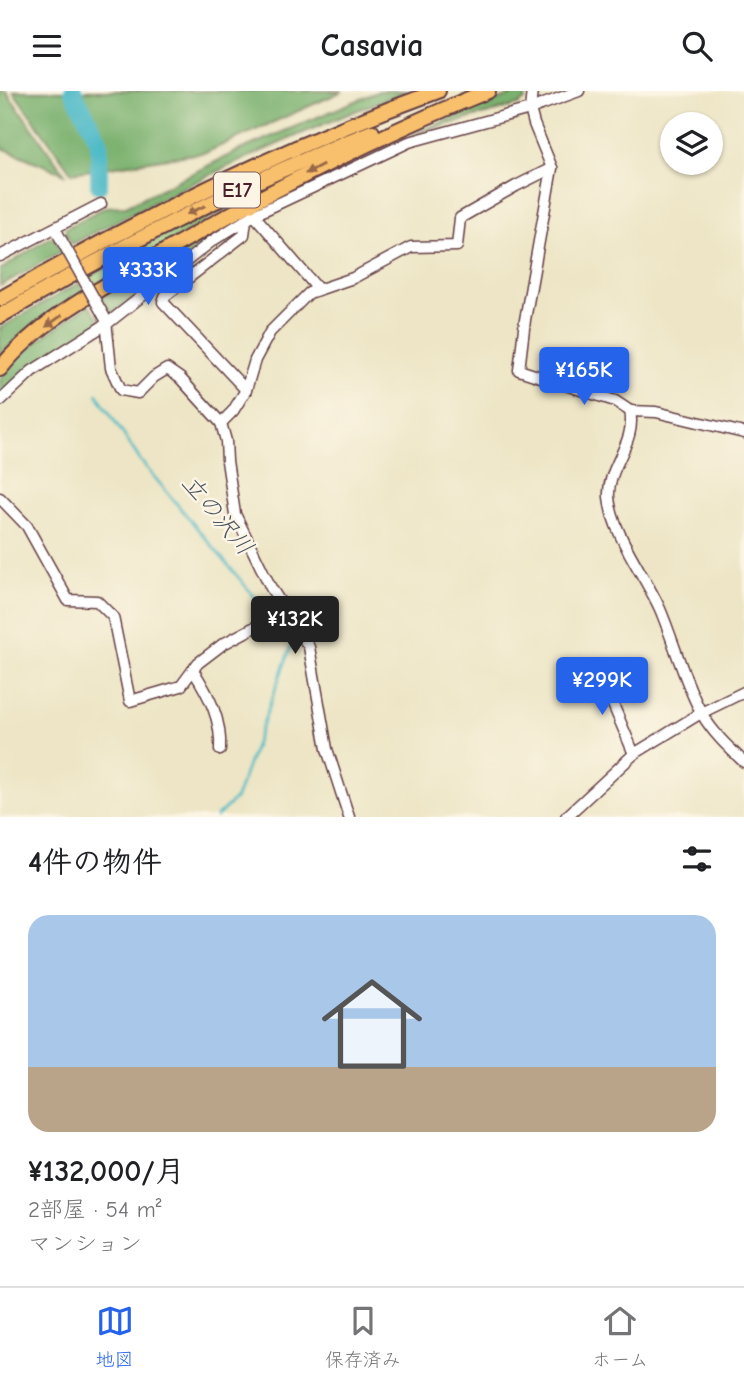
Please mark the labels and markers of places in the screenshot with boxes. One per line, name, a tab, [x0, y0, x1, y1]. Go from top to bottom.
pin: ¥333K	[99, 247, 197, 307]
pin: ¥165K	[535, 347, 633, 407]
pin: ¥132K	[246, 596, 344, 656]
pin: ¥299K	[553, 657, 651, 717]

